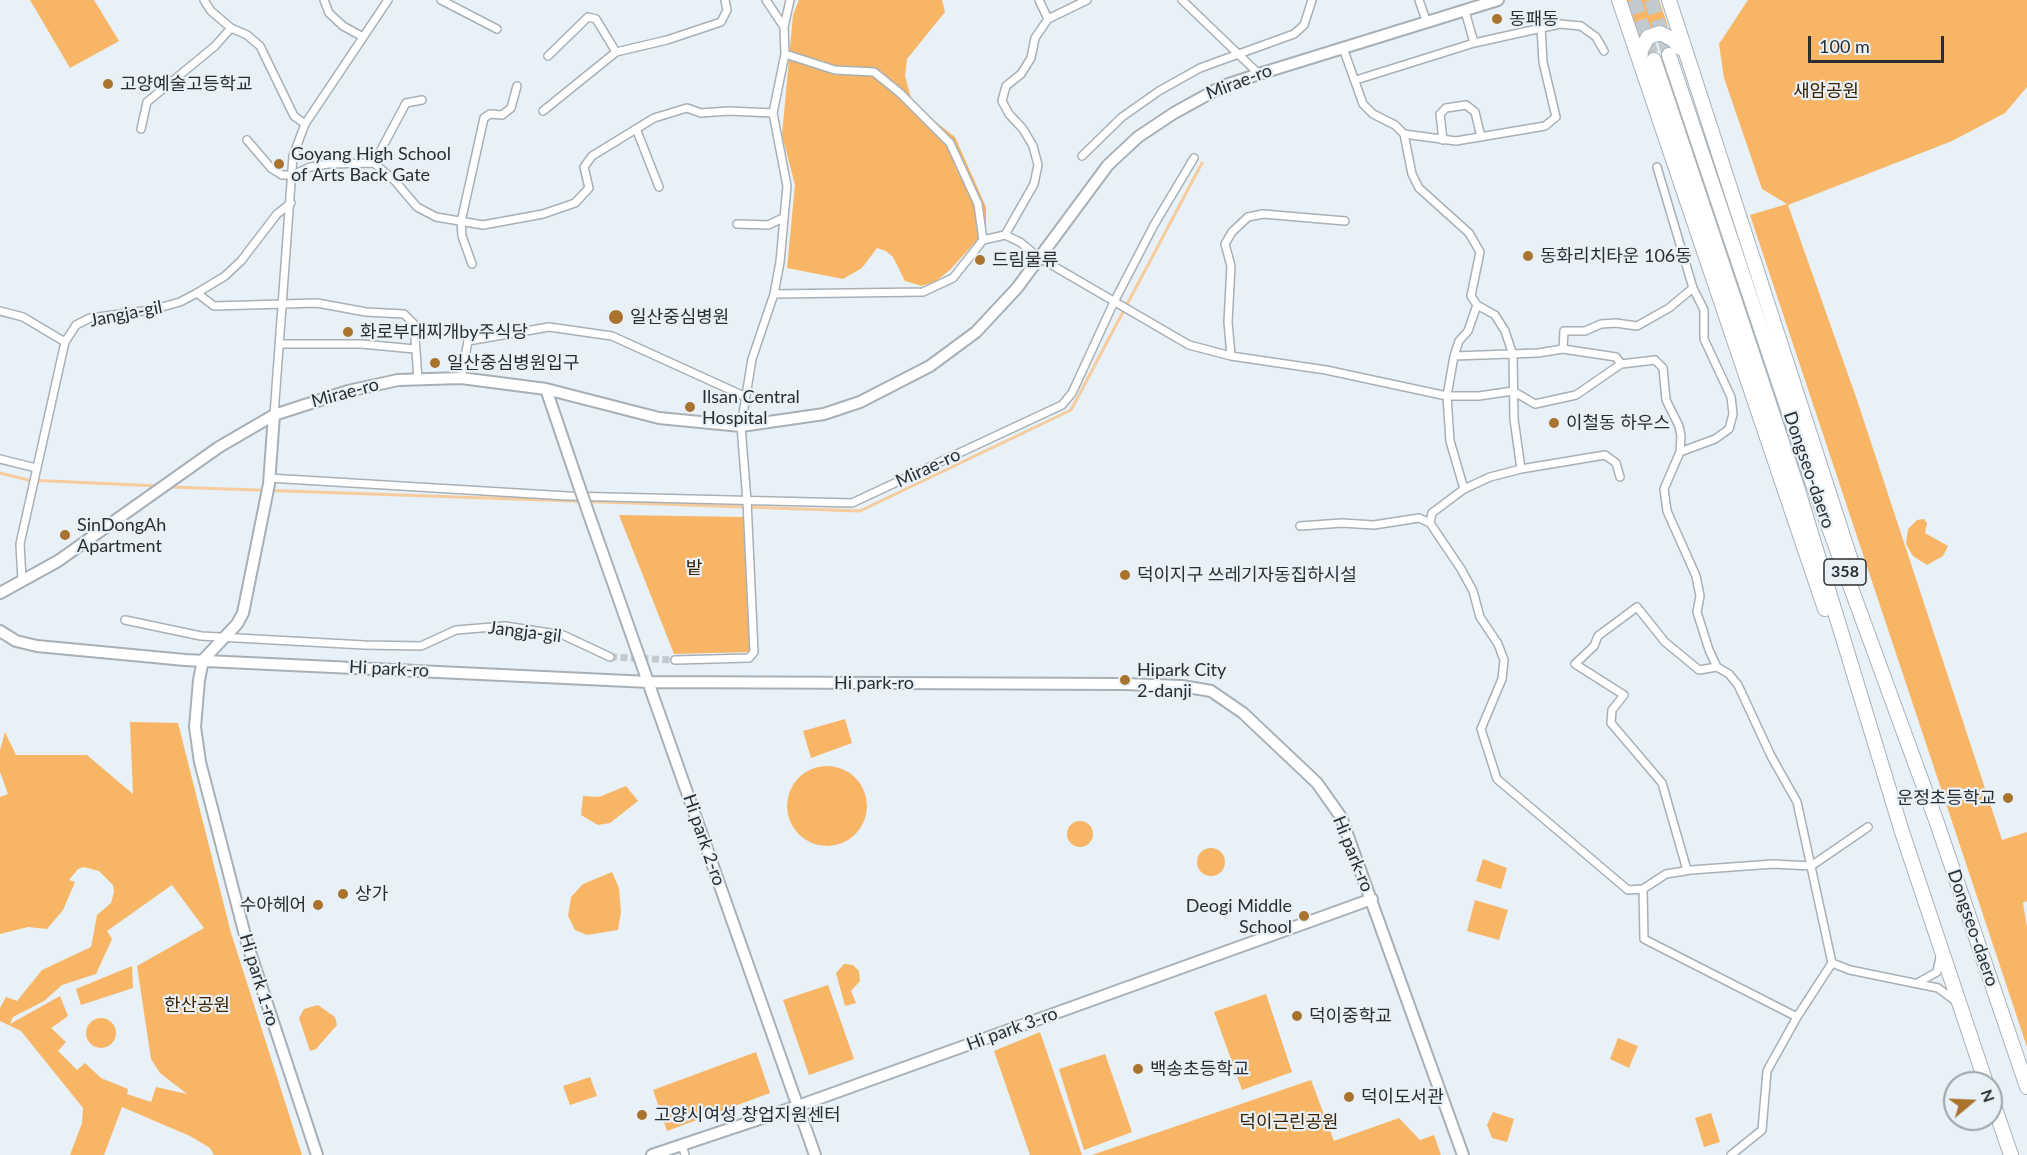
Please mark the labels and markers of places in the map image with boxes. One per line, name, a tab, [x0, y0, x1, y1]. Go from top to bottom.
place label: 동패동	[1509, 8, 1559, 30]
marker: 동패동	[1490, 12, 1504, 26]
place label: 고양예술고등학교	[120, 73, 252, 95]
marker: 고양예술고등학교	[101, 77, 115, 91]
place label: Goyang High School of Arts Back Gate	[291, 143, 451, 186]
marker: Goyang High School of Arts Back Gate	[272, 157, 286, 171]
place label: 동화리치타운 106동	[1540, 245, 1692, 267]
place label: 드림물류	[992, 249, 1058, 271]
marker: 동화리치타운 106동	[1521, 249, 1535, 263]
marker: 드림물류	[973, 253, 987, 267]
place label: 일산중심병원	[630, 306, 729, 328]
marker: 일산중심병원	[607, 308, 625, 326]
place label: 화로부대찌개by주식당	[360, 321, 528, 343]
marker: 화로부대찌개by주식당	[341, 325, 355, 339]
place label: 일산중심병원입구	[447, 352, 579, 374]
marker: 일산중심병원입구	[428, 356, 442, 370]
place label: Ilsan Central Hospital	[702, 386, 800, 428]
marker: Ilsan Central Hospital	[683, 400, 697, 414]
place label: 이철동 하우스	[1566, 412, 1670, 434]
marker: 이철동 하우스	[1547, 416, 1561, 430]
place label: SinDongAh Apartment	[77, 514, 166, 556]
marker: SinDongAh Apartment	[58, 528, 72, 542]
place label: 덕이지구 쓰레기자동집하시설	[1137, 564, 1357, 586]
marker: 덕이지구 쓰레기자동집하시설	[1118, 568, 1132, 582]
place label: Hipark City 2-danji	[1137, 659, 1226, 702]
marker: Hipark City 2-danji	[1118, 673, 1132, 687]
place label: 운정초등학교	[1897, 787, 1996, 809]
marker: 운정초등학교	[2001, 791, 2015, 805]
place label: 상가	[355, 883, 388, 905]
marker: 상가	[336, 887, 350, 901]
place label: 수아헤어	[240, 894, 306, 916]
place label: Deogi Middle School	[1186, 895, 1292, 938]
marker: 수아헤어	[311, 898, 325, 912]
marker: Deogi Middle School	[1297, 909, 1311, 923]
place label: 덕이중학교	[1309, 1005, 1392, 1027]
marker: 덕이중학교	[1290, 1009, 1304, 1023]
place label: 백송초등학교	[1150, 1058, 1249, 1080]
marker: 백송초등학교	[1131, 1062, 1145, 1076]
place label: 덕이도서관	[1361, 1086, 1444, 1108]
marker: 덕이도서관	[1342, 1090, 1356, 1104]
place label: 고양시여성 창업지원센터	[654, 1104, 841, 1126]
marker: 고양시여성 창업지원센터	[635, 1108, 649, 1122]

